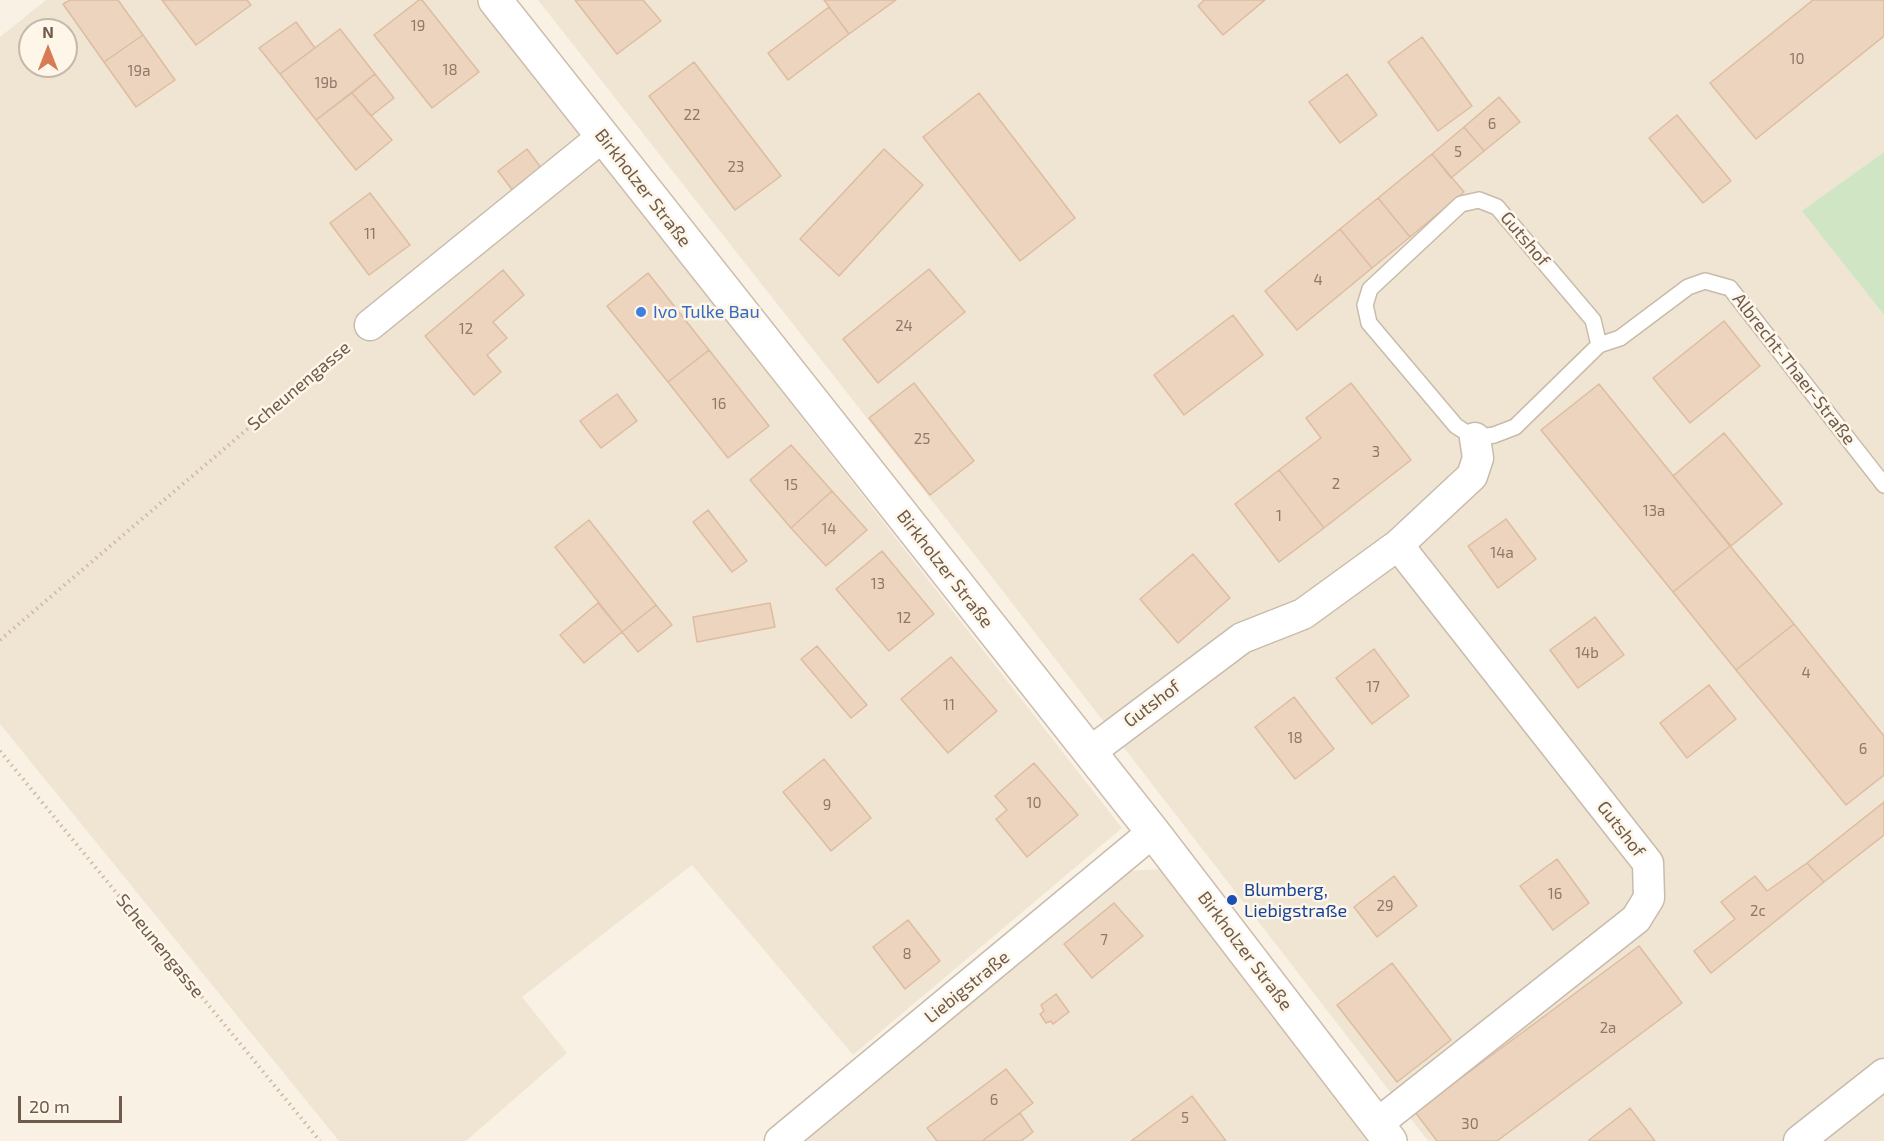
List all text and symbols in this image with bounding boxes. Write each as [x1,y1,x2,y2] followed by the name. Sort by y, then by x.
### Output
[411,17,425,35] house number: 19
[18,18,78,78] north arrow
[42,22,54,41] text: N
[1789,50,1805,68] house number: 10
[442,61,458,79] house number: 18
[128,62,150,80] house number: 19a
[314,74,338,92] house number: 19b
[684,106,700,124] house number: 22
[1488,115,1496,133] house number: 6
[590,125,696,251] street label: Birkholzer Straße
[1454,143,1462,161] house number: 5
[728,158,744,176] house number: 23
[1496,207,1554,271] street label: Gutshof
[364,225,376,243] house number: 11
[1313,271,1323,289] house number: 4
[1728,289,1860,449] street label: Albrecht-Thaer-Straße
[653,301,760,323] place label: Ivo Tulke Bau
[634,305,648,319] marker: Ivo Tulke Bau
[895,317,913,335] house number: 24
[459,320,473,338] house number: 12
[243,337,355,435] street label: Scheunengasse
[712,395,726,413] house number: 16
[914,430,930,448] house number: 25
[1372,443,1380,461] house number: 3
[1332,475,1340,493] house number: 2
[784,476,798,494] house number: 15
[1643,502,1665,520] house number: 13a
[892,506,998,632] street label: Birkholzer Straße
[1276,507,1282,525] house number: 1
[821,520,837,538] house number: 14
[1490,544,1514,562] house number: 14a
[871,575,885,593] house number: 13
[897,609,911,627] house number: 12
[1575,644,1599,662] house number: 14b
[1801,664,1811,682] house number: 4
[1120,676,1184,732] street label: Gutshof
[1366,678,1380,696] house number: 17
[943,696,955,714] house number: 11
[1287,729,1303,747] house number: 18
[1859,740,1867,758] house number: 6
[1026,794,1042,812] house number: 10
[823,796,831,814] house number: 9
[1592,797,1650,861] street label: Gutshof
[1244,879,1347,922] place label: Blumberg, Liebigstraße
[1548,885,1562,903] house number: 16
[1193,887,1297,1015] street label: Birkholzer Straße
[111,890,209,1002] street label: Scheunengasse
[1225,893,1239,907] marker: Blumberg, Liebigstraße
[1376,897,1394,915] house number: 29
[1750,902,1766,920] house number: 2c
[1100,931,1108,949] house number: 7
[902,945,912,963] house number: 8
[920,946,1014,1028] street label: Liebigstraße
[1600,1019,1616,1037] house number: 2a
[21,1084,124,1122] scale bar
[990,1091,998,1109] house number: 6
[29,1095,70,1117] text: 20 m
[1181,1109,1189,1127] house number: 5
[1461,1115,1479,1133] house number: 30

